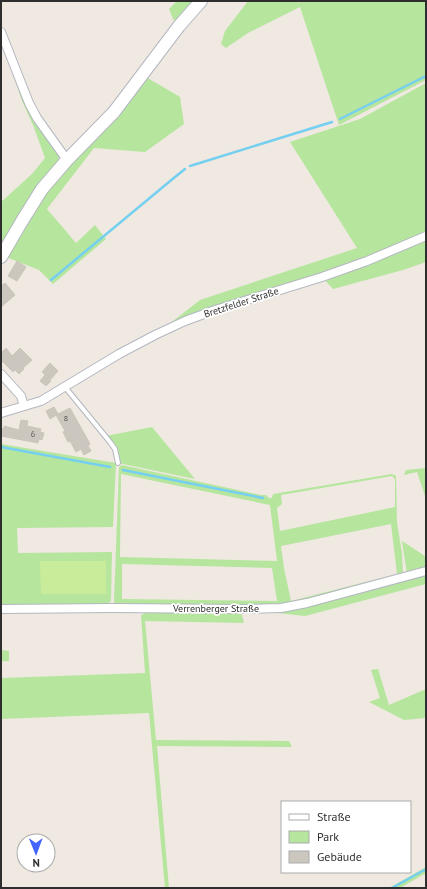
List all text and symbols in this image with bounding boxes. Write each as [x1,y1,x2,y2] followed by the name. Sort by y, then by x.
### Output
[202,284,280,321] street label: Bretzfelder Straße
[64,413,68,423] house number: 8
[31,429,35,439] house number: 6
[172,602,259,615] street label: Verrenberger Straße
[281,801,411,873] legend
[317,809,351,824] text: Straße
[317,829,339,844] text: Park
[16,833,56,873] north arrow
[317,849,362,864] text: Gebäude
[32,856,40,870] text: N

